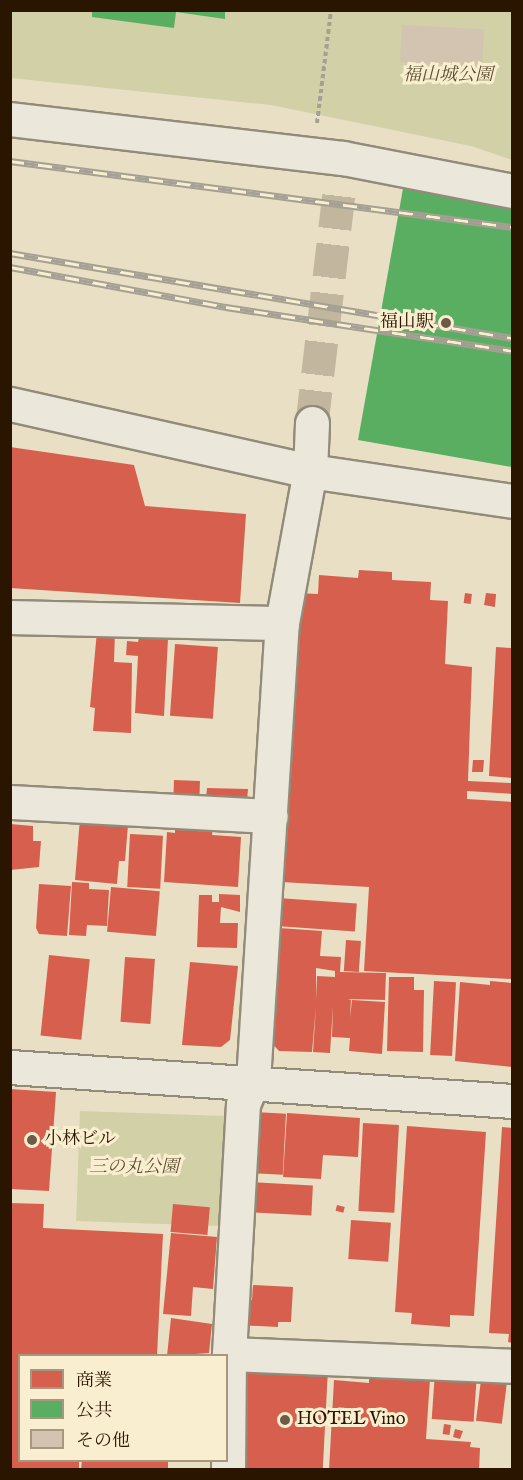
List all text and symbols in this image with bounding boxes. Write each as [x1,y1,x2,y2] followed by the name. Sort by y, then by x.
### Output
[403,65,493,87] park label: 福山城公園
[380,312,434,334] place label: 福山駅
[439,316,453,330] marker: 福山駅
[44,1129,116,1151] place label: 小林ビル
[25,1133,39,1147] marker: 小林ビル
[89,1157,179,1179] park label: 三の丸公園
[18,1354,228,1462] legend
[76,1370,112,1393] text: 商業
[76,1400,112,1423] text: 公共
[297,1409,405,1431] place label: HOTEL Vino
[278,1413,292,1427] marker: HOTEL Vino
[76,1430,130,1453] text: その他

